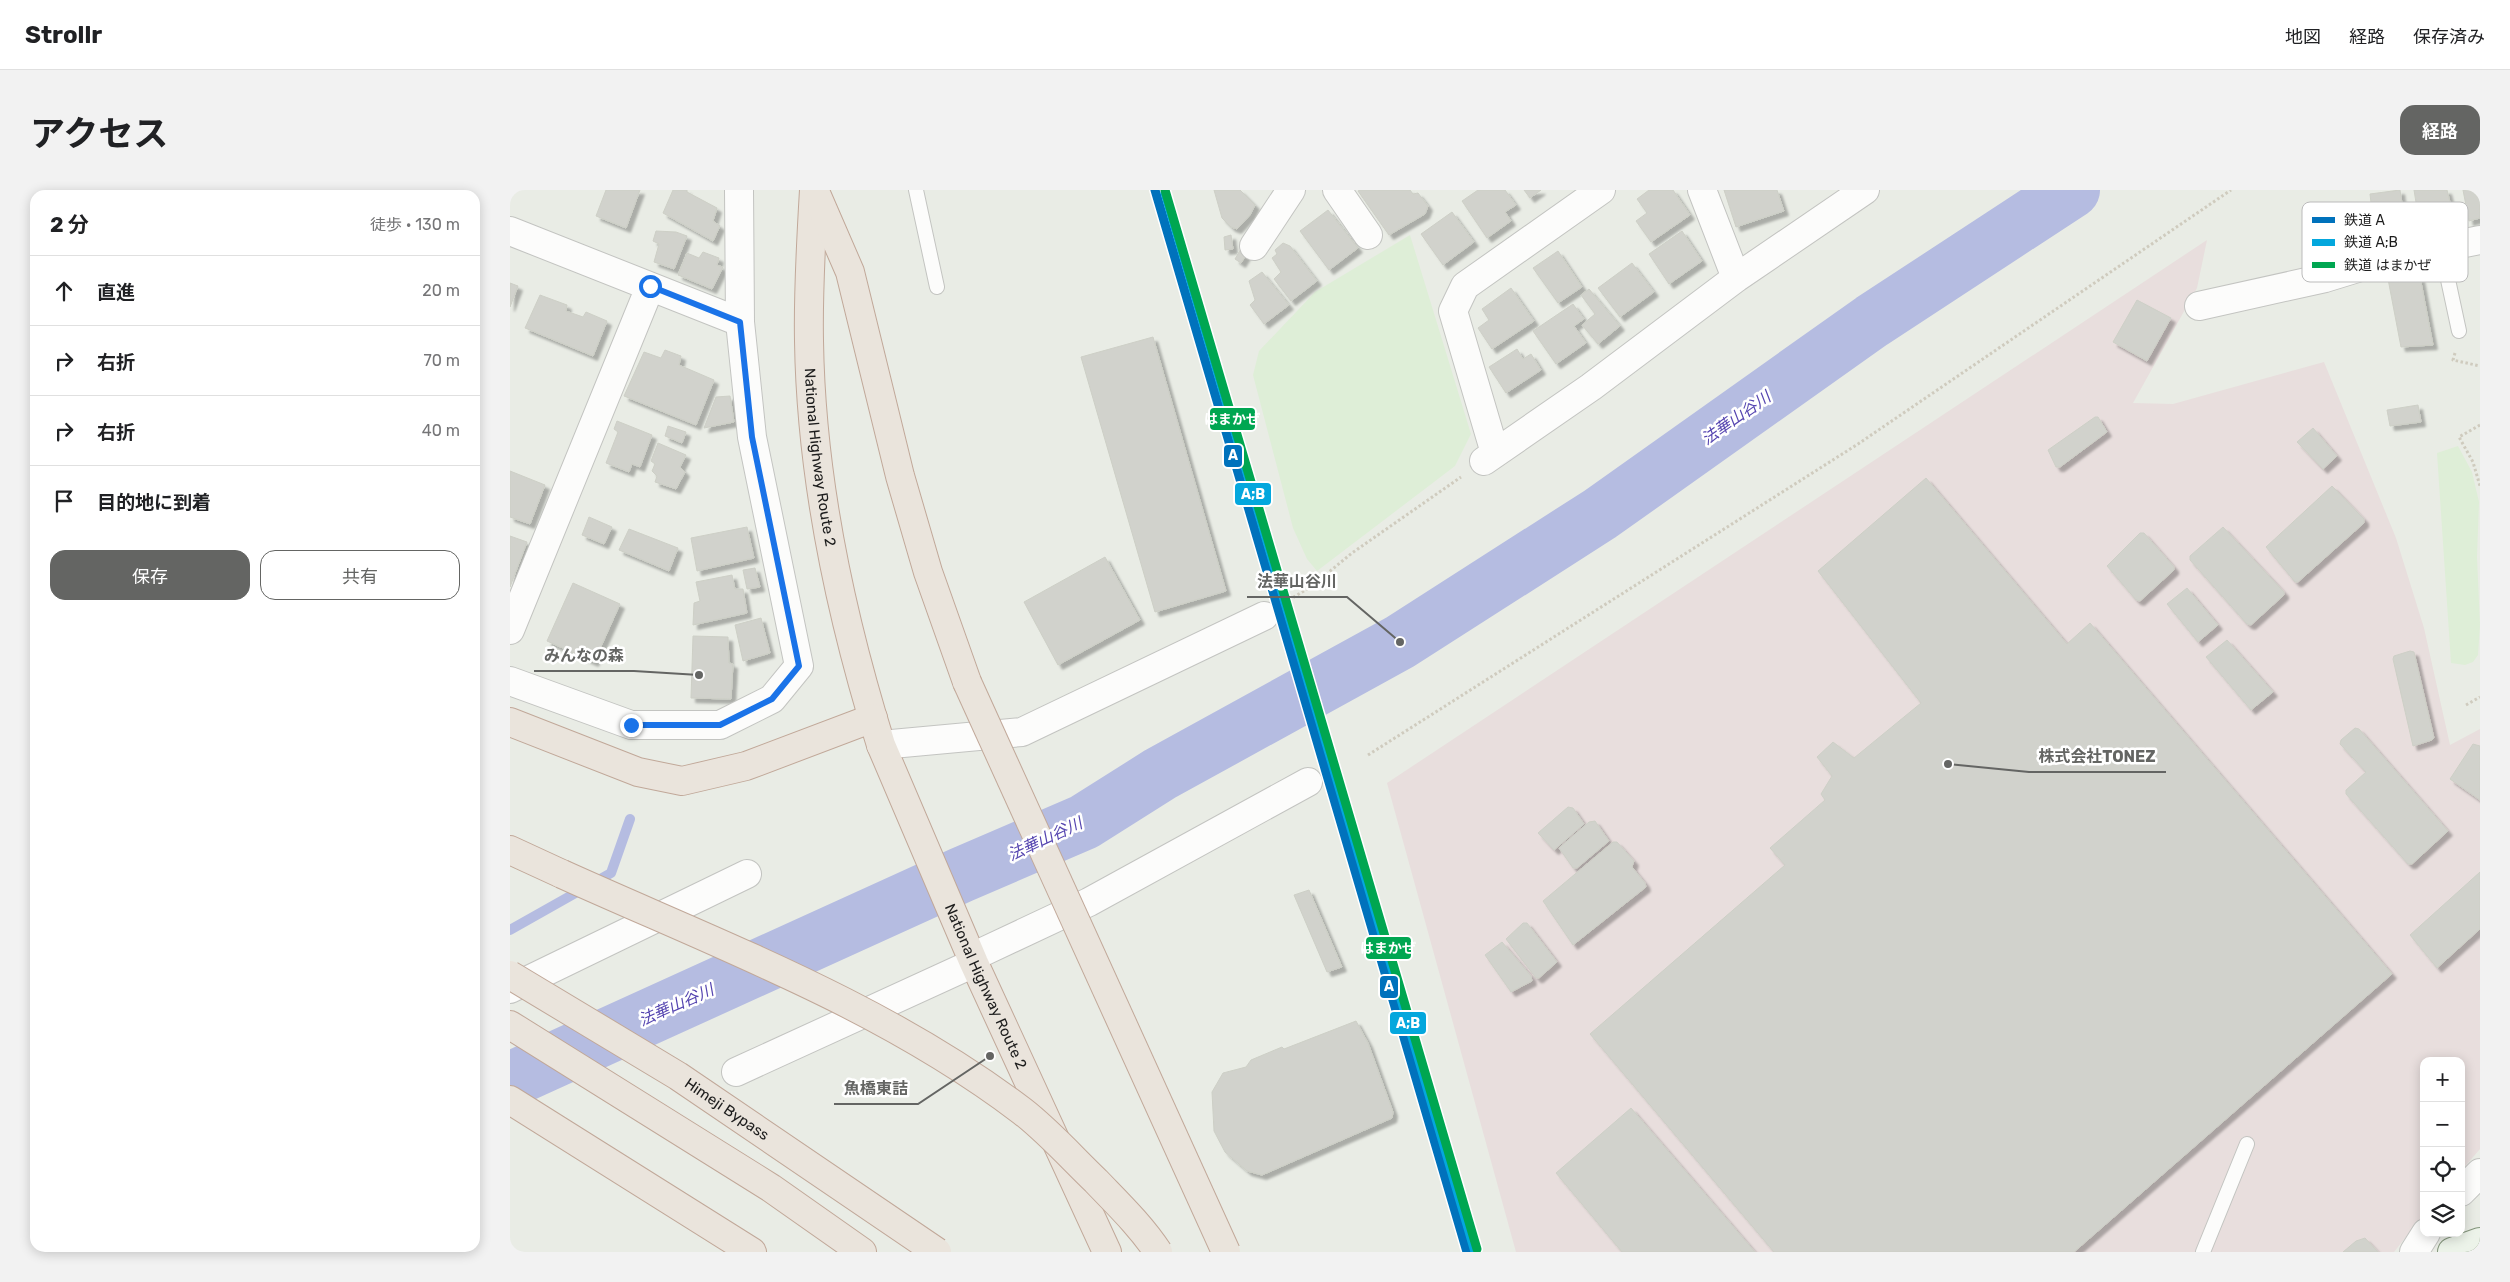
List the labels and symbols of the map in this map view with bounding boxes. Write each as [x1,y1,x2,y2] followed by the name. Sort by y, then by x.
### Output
[2302,202,2468,282] legend
[2344,212,2385,229] text: 鉄道 A
[2344,234,2398,251] text: 鉄道 A;B
[2344,257,2431,274] text: 鉄道 はまかぜ
[639,275,662,298] route start
[801,368,840,548] street label: National Highway Route 2
[1698,386,1776,449] water label: 法華山谷川
[1209,407,1256,431] line badge: はまかぜ
[1204,411,1260,428] text: はまかぜ
[1223,444,1243,468] line badge: A
[1228,447,1238,464] text: A
[1234,482,1272,506] line badge: A;B
[1241,486,1265,503] text: A;B
[1247,566,1347,597] callout: 法華山谷川
[1257,572,1337,591] text: 法華山谷川
[534,640,634,671] callout: みんなの森
[544,646,624,665] text: みんなの森
[620,714,643,737] route end
[2029,741,2166,772] callout: 株式会社TONEZ
[2038,747,2156,766] text: 株式会社TONEZ
[1005,813,1087,865] water label: 法華山谷川
[941,901,1031,1072] street label: National Highway Route 2
[1365,936,1412,960] line badge: はまかぜ
[1360,940,1416,957] text: はまかぜ
[1379,975,1399,999] line badge: A
[1384,978,1394,995] text: A
[636,979,718,1030] water label: 法華山谷川
[1389,1011,1427,1035] line badge: A;B
[1396,1015,1420,1032] text: A;B
[834,1073,918,1104] callout: 魚橋東詰
[681,1074,773,1144] street label: Himeji Bypass
[844,1079,908,1098] text: 魚橋東詰

